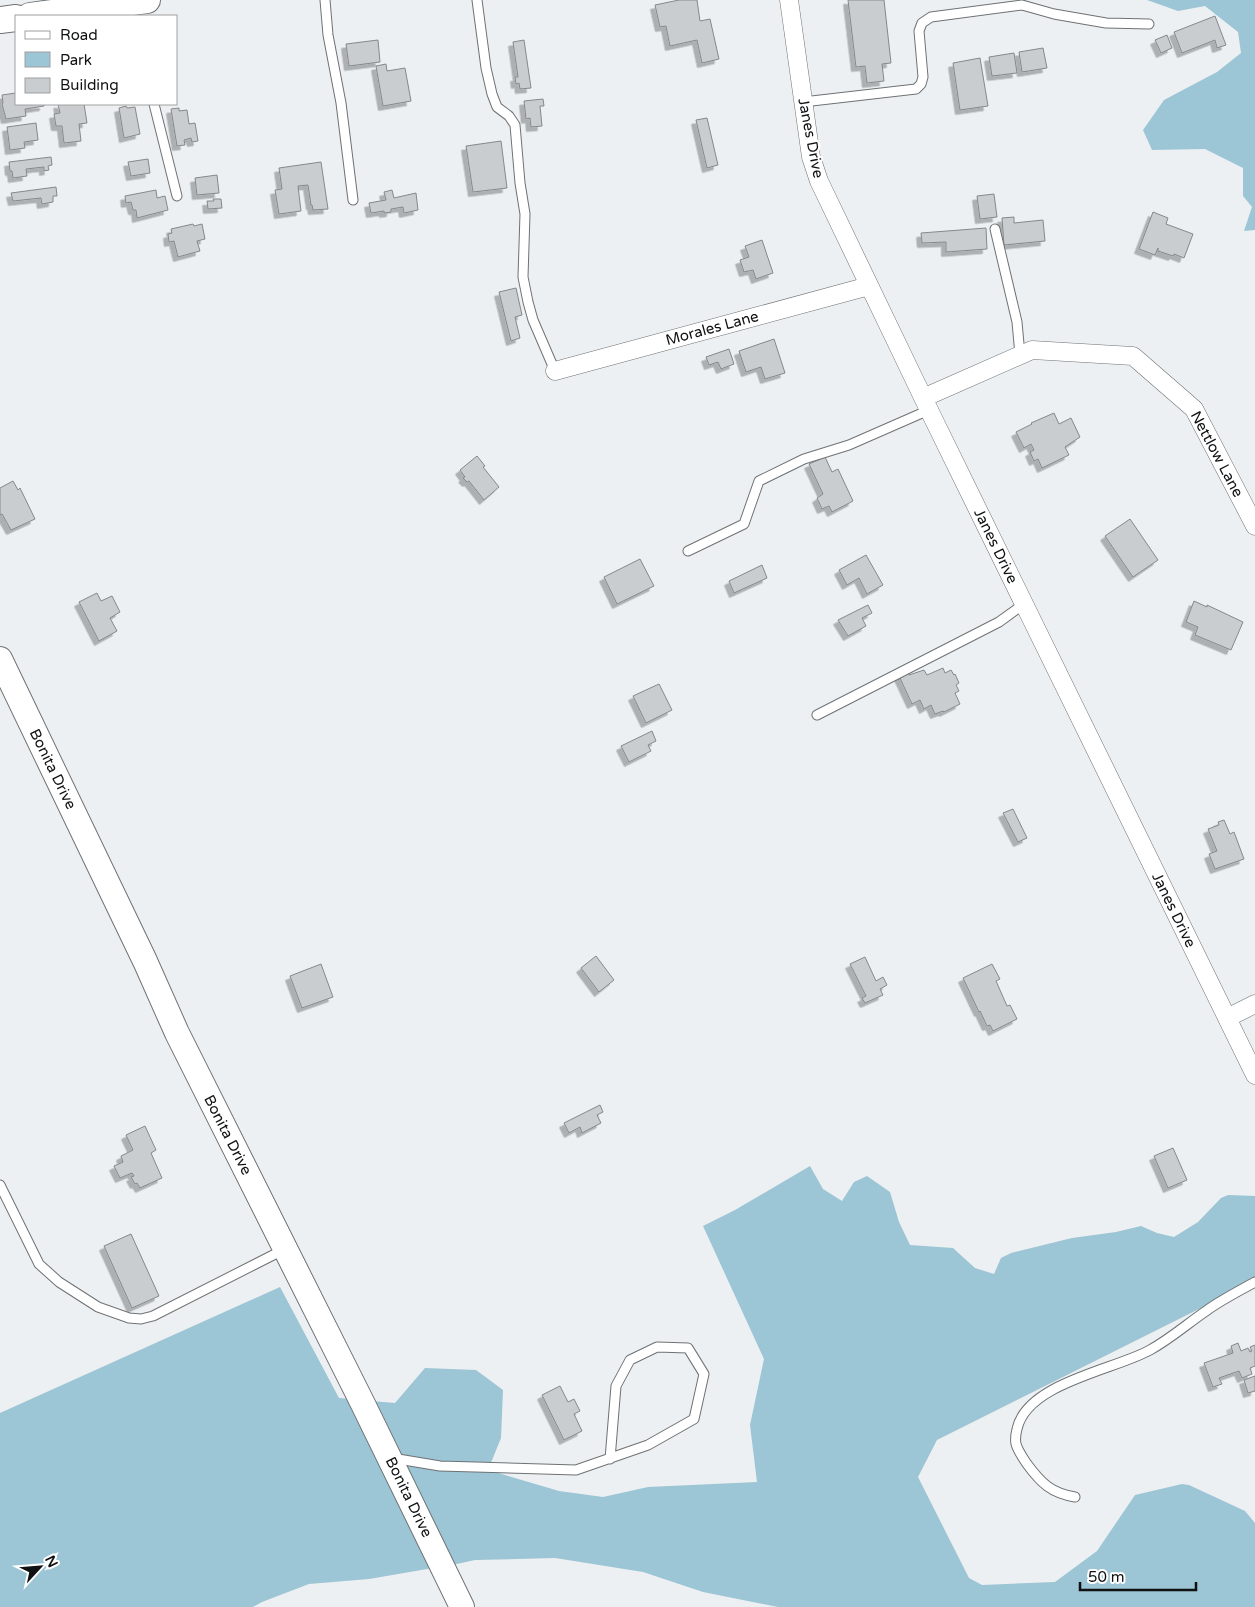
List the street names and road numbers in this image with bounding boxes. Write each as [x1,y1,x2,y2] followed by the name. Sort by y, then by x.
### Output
[794,96,828,180] street label: Janes Drive
[663,307,761,349] street label: Morales Lane
[1187,408,1247,500] street label: Nettlow Lane
[970,506,1022,586] street label: Janes Drive
[26,726,80,812] street label: Bonita Drive
[1148,870,1200,950] street label: Janes Drive
[200,1092,256,1178] street label: Bonita Drive
[382,1454,436,1540] street label: Bonita Drive

